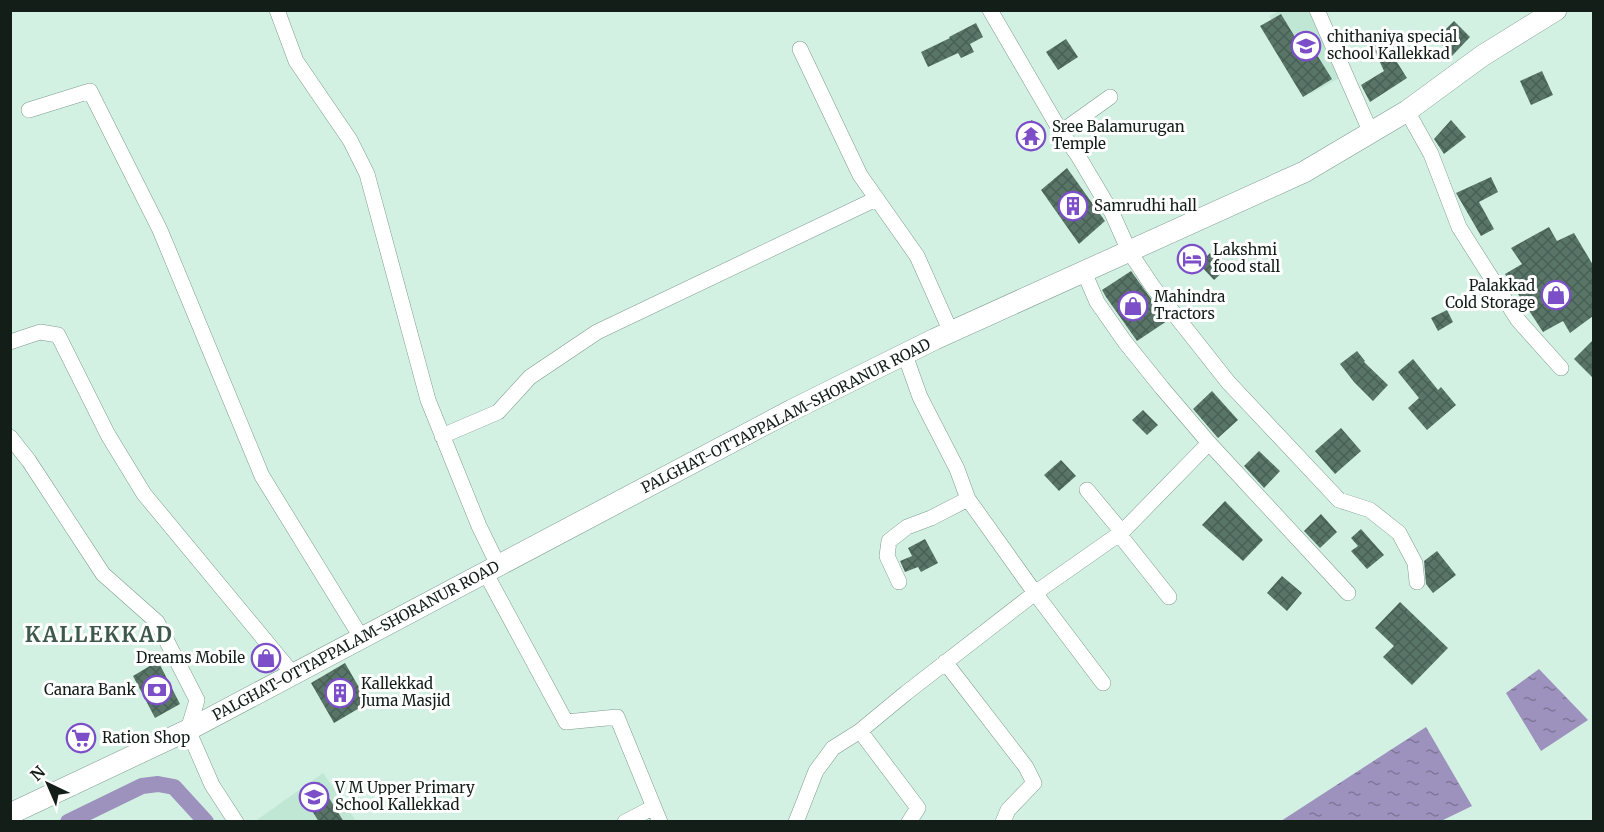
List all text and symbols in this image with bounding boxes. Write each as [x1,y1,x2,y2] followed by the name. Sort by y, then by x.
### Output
[1327,27,1458,63] place label: chithaniya special school Kallekkad
[1290,30,1322,62] school or university icon: chithaniya special school Kallekkad
[1052,117,1185,153] place label: Sree Balamurugan Temple
[1015,120,1047,152] temple icon: Sree Balamurugan Temple
[1057,190,1089,222] building icon: Samrudhi hall
[1094,196,1197,215] place label: Samrudhi hall
[1213,240,1280,276] place label: Lakshmi food stall
[1176,243,1208,275] hotel icon: Lakshmi food stall
[1445,276,1535,312] place label: Palakkad Cold Storage
[1540,279,1572,311] shop icon: Palakkad Cold Storage
[1154,287,1225,323] place label: Mahindra Tractors
[1117,290,1149,322] shop icon: Mahindra Tractors
[638,334,934,497] street label: PALGHAT-OTTAPPALAM-SHORANUR ROAD
[209,557,503,725] street label: PALGHAT-OTTAPPALAM-SHORANUR ROAD
[25,621,173,648] district label: KALLEKKAD
[250,642,282,674] shop icon: Dreams Mobile
[136,648,245,667] place label: Dreams Mobile
[141,674,173,706] bank icon: Canara Bank
[360,674,450,710] place label: Kallekkad Juma Masjid
[324,677,356,709] building icon: Kallekkad Juma Masjid
[44,680,136,699] place label: Canara Bank
[65,722,97,754] supermarket icon: Ration Shop
[102,728,190,747] place label: Ration Shop
[18,754,78,814] north arrow
[26,761,49,785] text: N
[334,778,475,814] place label: V M Upper Primary School Kallekkad
[298,781,330,813] school or university icon: V M Upper Primary School Kallekkad

